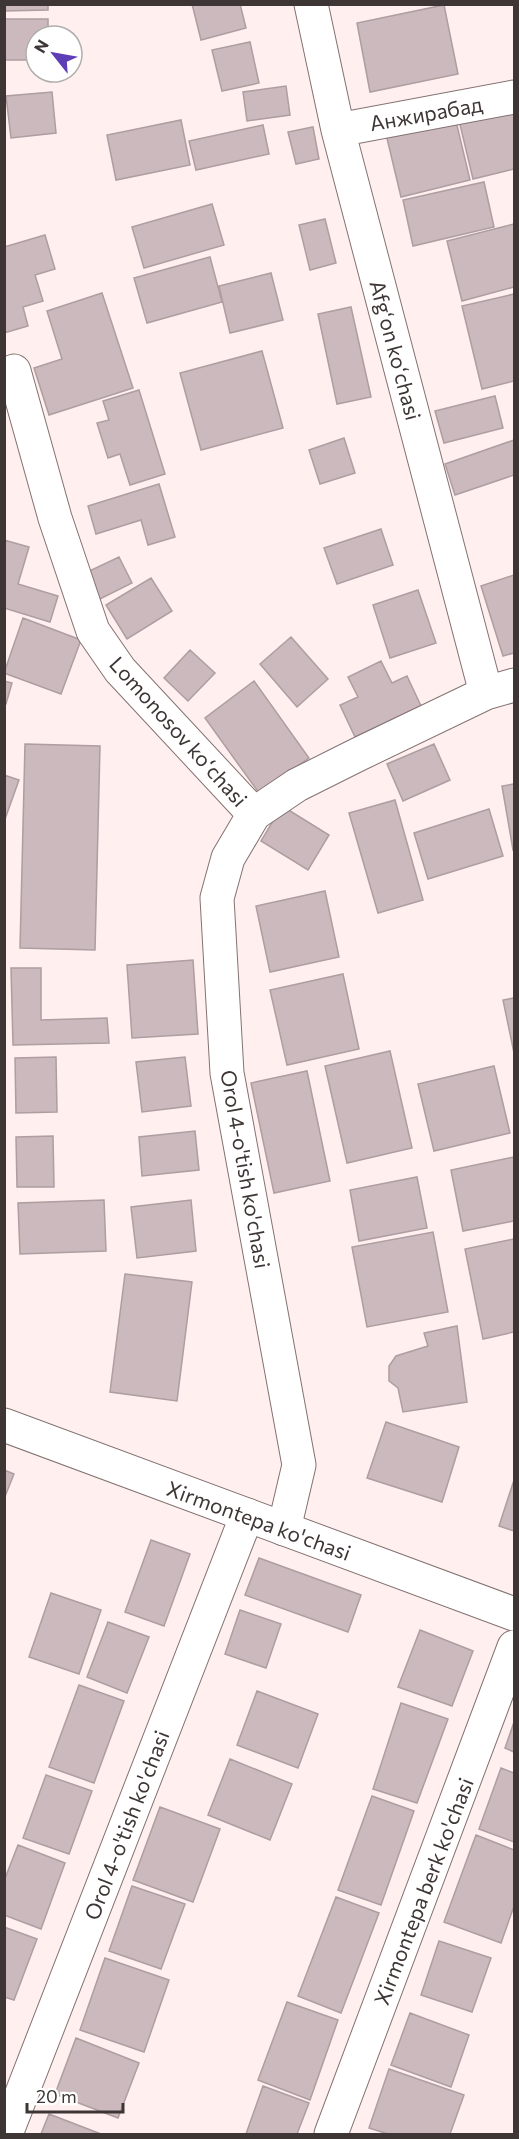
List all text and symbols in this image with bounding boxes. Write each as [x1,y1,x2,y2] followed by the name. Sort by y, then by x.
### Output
[24,24,84,84] north arrow
[29,36,52,56] text: N
[368,91,484,135] street label: Анжирабад
[365,277,427,423] street label: Afgʻon koʻchasi
[105,651,253,811] street label: Lomonosov koʻchasi
[216,1068,276,1270] street label: Orol 4-o'tish ko'chasi
[164,1475,354,1565] street label: Xirmontepa ko'chasi
[78,1727,174,1923] street label: Orol 4-o'tish ko'chasi
[368,1774,478,2008] street label: Xirmontepa berk ko'chasi
[27,2076,123,2114] scale bar
[36,2085,77,2107] text: 20 m

